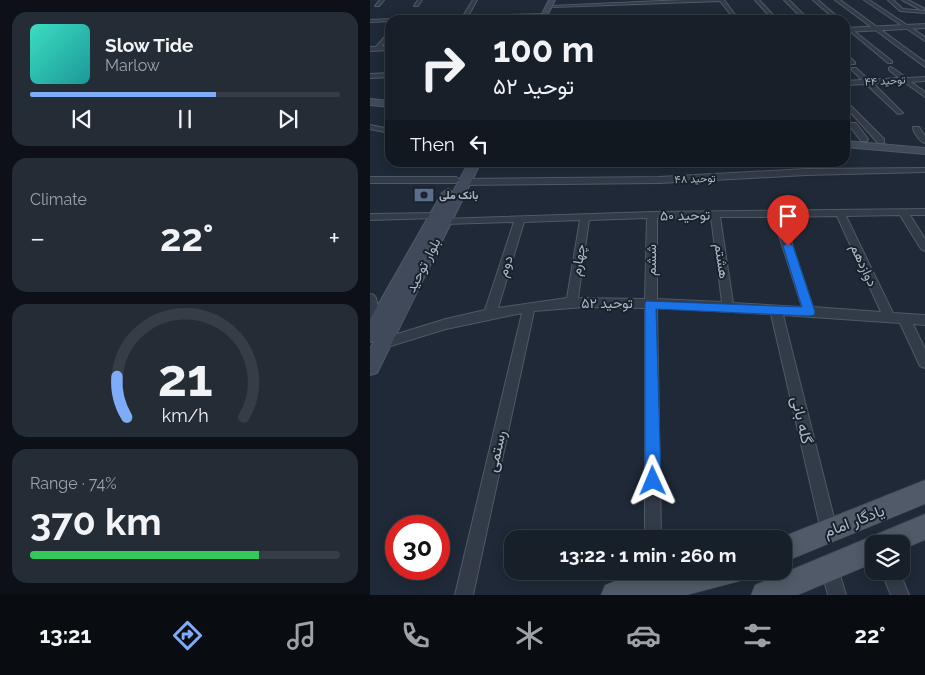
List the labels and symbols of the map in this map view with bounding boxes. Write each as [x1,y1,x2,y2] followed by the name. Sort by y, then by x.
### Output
[864,73,906,89] street label: توحید ۴۴
[674,172,716,186] street label: توحید ۴۸
[413,184,435,206] bank icon: بانک ملی
[439,189,478,202] place label: بانک ملی
[767,195,809,246] pin
[660,207,710,224] street label: توحید ۵۰
[403,235,444,295] street label: بلوار توحید
[846,241,881,290] street label: دوازدهم
[711,242,732,280] street label: هشتم
[568,243,590,277] street label: چهارم
[643,244,660,276] street label: ششم
[494,253,517,279] street label: دوم
[581,295,633,312] street label: توحید ۵۲
[786,394,817,446] street label: گله بانی
[482,428,511,474] street label: رستمی
[626,454,678,506] position arrow
[821,501,887,542] street label: یادگار امام
[385,515,450,580] speed limit sign: 30

